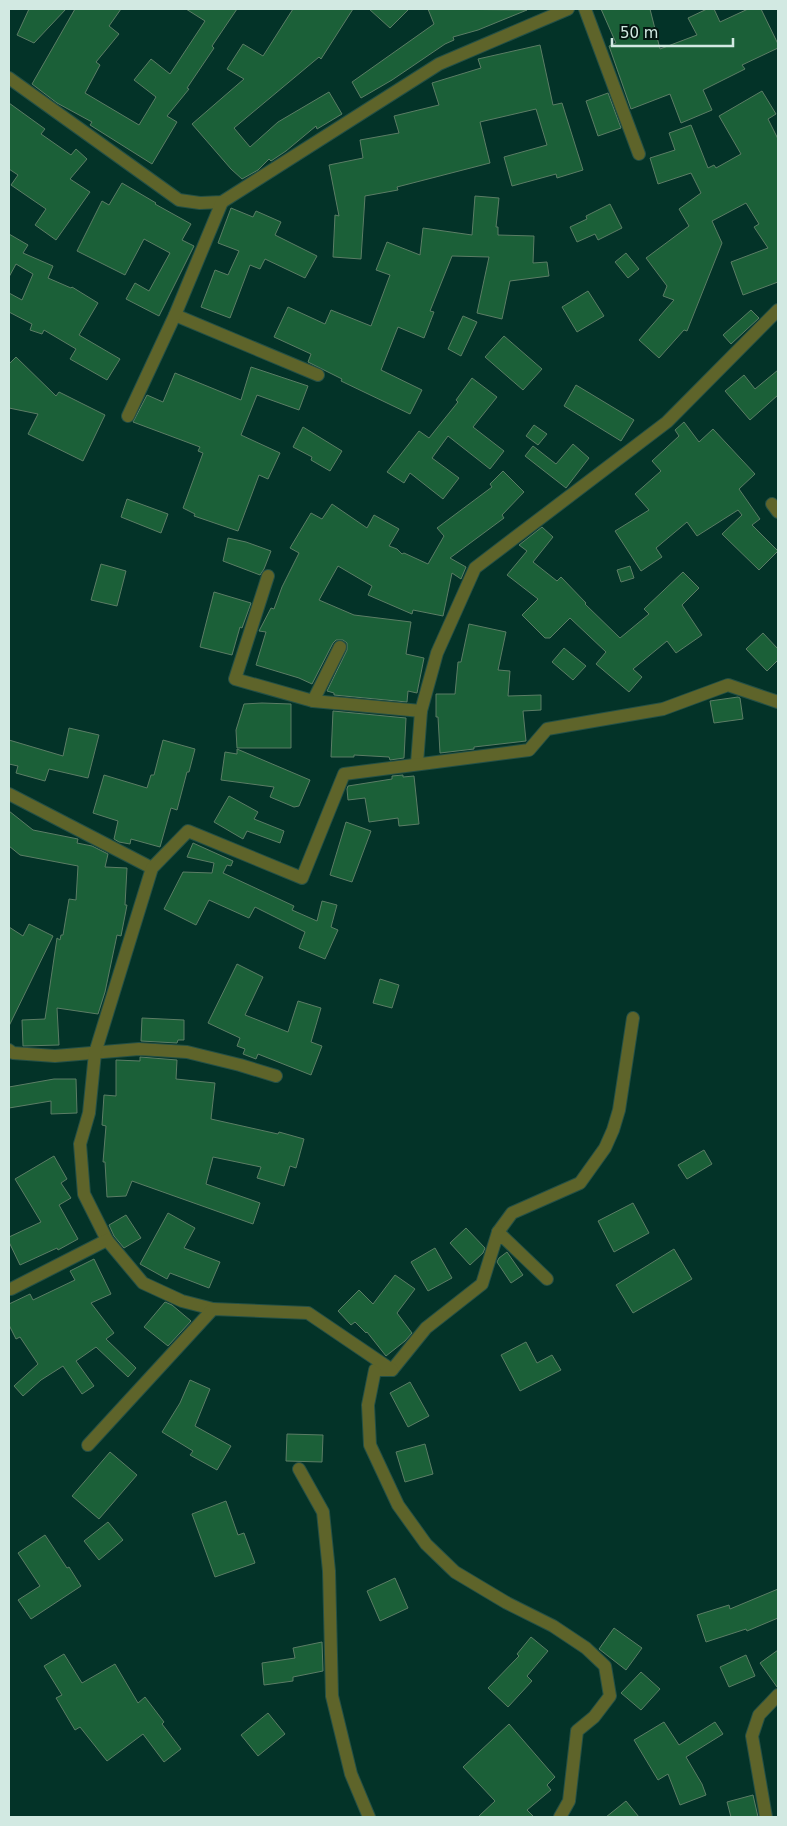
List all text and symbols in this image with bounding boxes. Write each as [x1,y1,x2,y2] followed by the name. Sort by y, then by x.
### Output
[612,15,733,47] scale bar
[620,24,658,42] text: 50 m

